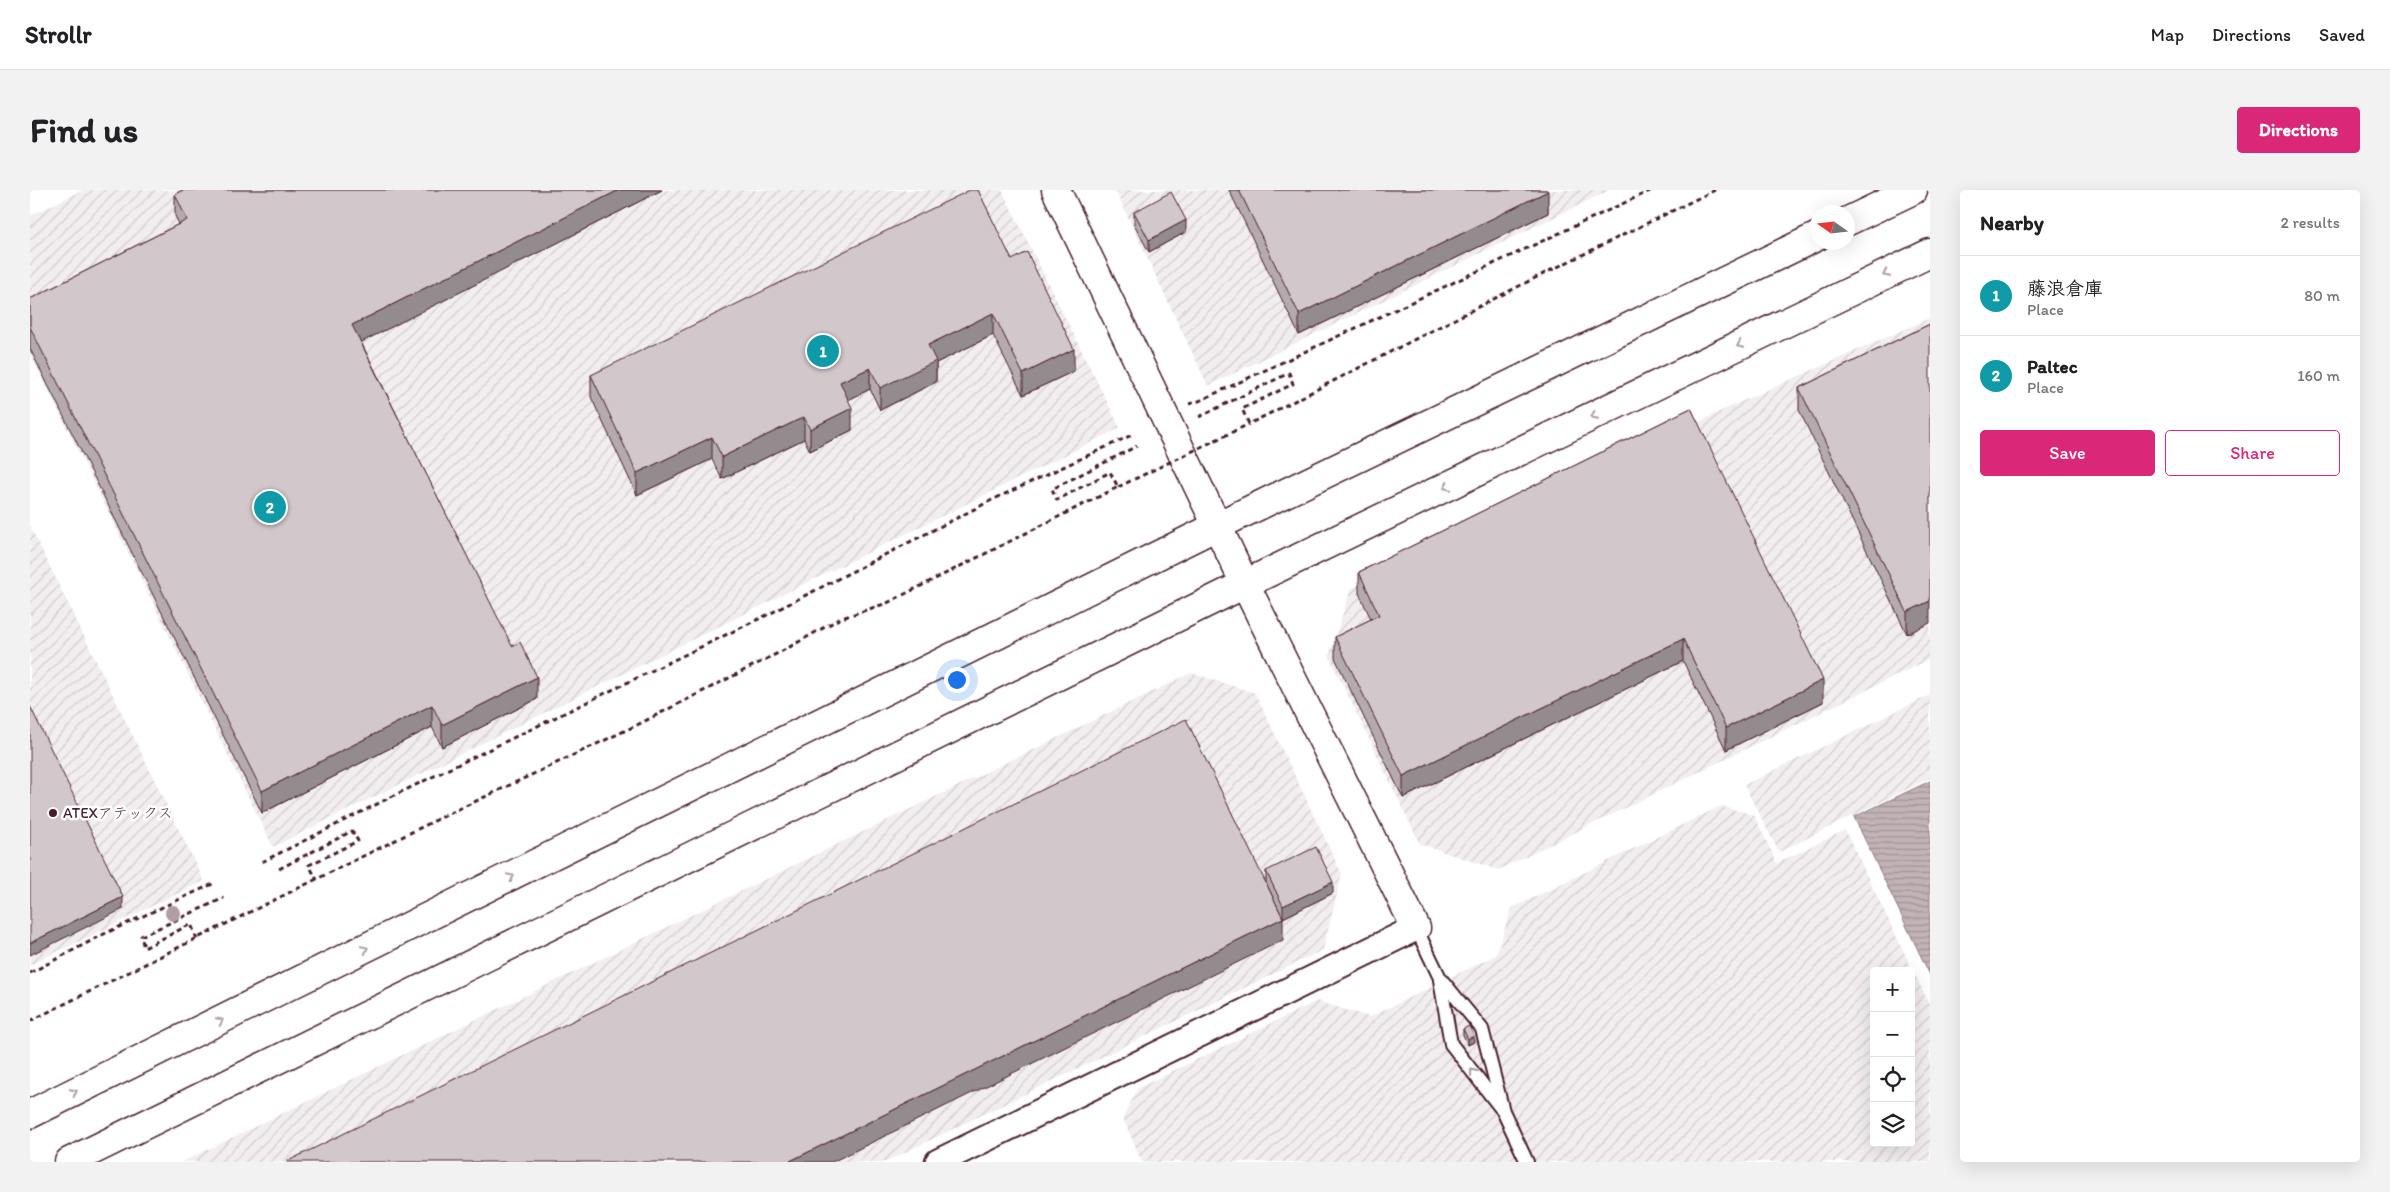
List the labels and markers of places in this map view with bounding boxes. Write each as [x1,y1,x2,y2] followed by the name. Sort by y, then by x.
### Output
[807,332,839,370] pin: 1
[254,488,286,526] pin: 2
[63,804,172,822] place label: ATEXアテックス
[47,807,59,819] marker: ATEXアテックス

